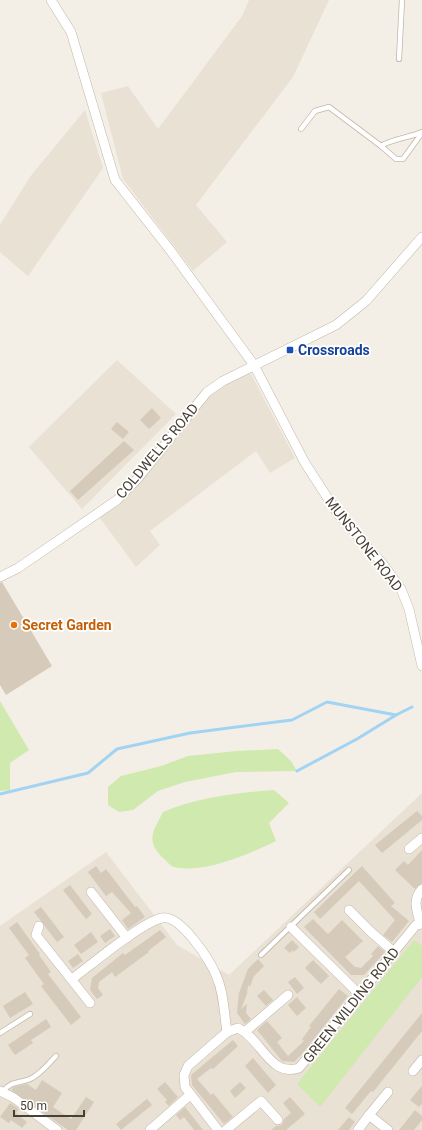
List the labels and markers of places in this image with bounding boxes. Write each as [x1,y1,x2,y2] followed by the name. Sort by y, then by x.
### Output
[298,342,370,358] place label: Crossroads
[285,345,295,355] marker: Crossroads
[22,617,112,633] place label: Secret Garden
[9,620,19,630] marker: Secret Garden

